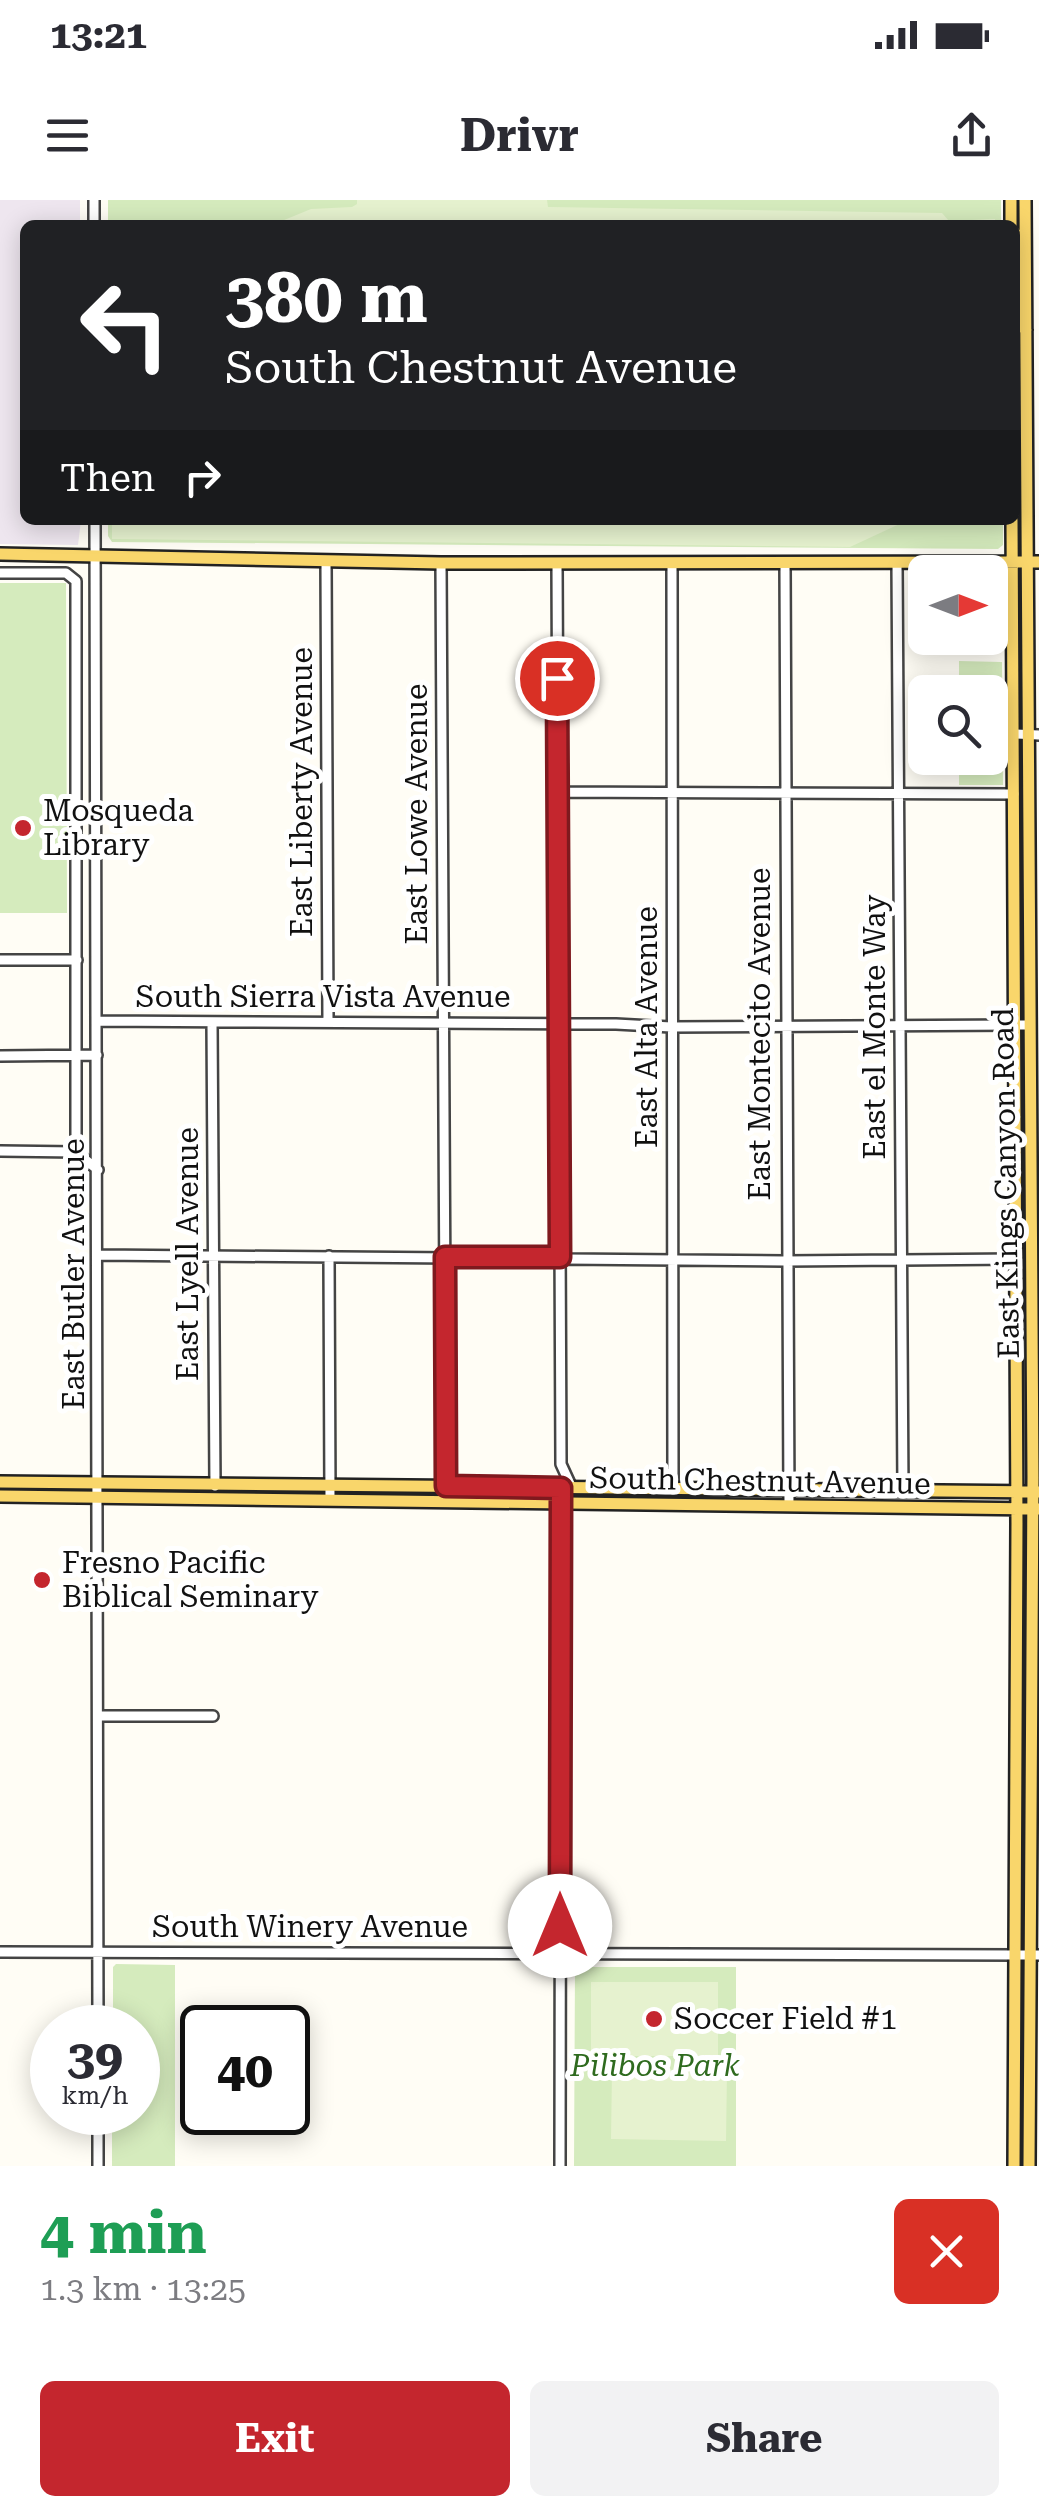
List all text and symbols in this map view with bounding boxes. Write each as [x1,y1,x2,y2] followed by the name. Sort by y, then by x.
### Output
[50,13,147,57] text: 13:21
[40,108,95,163] icon: menu
[944,108,999,163] icon: share
[460,109,579,162] text: Drivr
[225,257,428,339] text: 380 m
[60,260,190,390] icon: left
[225,341,737,394] text: South Chestnut Avenue
[175,450,230,505] icon: right
[60,456,155,500] text: Then
[908,555,1008,655] north arrow
[908,555,1008,775] map controls
[515,636,600,721] pin
[284,647,319,937] street label: East Liberty Avenue
[530,651,585,706] icon: arrive
[908,675,1008,775] button: search
[399,683,434,945] street label: East Lowe Avenue
[43,793,194,862] place label: Mosqueda Library
[12,817,34,839] marker: Mosqueda Library
[742,867,777,1201] street label: East Montecito Avenue
[857,894,892,1160] street label: East el Monte Way
[629,906,664,1148] street label: East Alta Avenue
[136,979,510,1014] street label: South Sierra Vista Avenue
[985,1007,1026,1359] street label: East Kings Canyon Road
[170,1127,205,1381] street label: East Lyell Avenue
[56,1138,91,1410] street label: East Butler Avenue
[589,1460,931,1501] street label: South Chestnut Avenue
[62,1545,319,1614] place label: Fresno Pacific Biblical Seminary
[31,1569,53,1591] marker: Fresno Pacific Biblical Seminary
[508,1874,612,1978] position arrow
[152,1909,468,1944] street label: South Winery Avenue
[674,2001,897,2036] place label: Soccer Field #1
[180,2005,310,2135] speed limit sign: 40
[643,2008,665,2030] marker: Soccer Field #1
[67,2029,123,2087] text: 39
[569,2048,740,2083] park label: Pilibos Park
[62,2081,128,2110] text: km/h
[40,2197,207,2268] text: 4 min
[894,2199,999,2304] button: close
[40,2270,246,2308] text: 1.3 km · 13:25
[40,2381,510,2496] button: Exit
[530,2381,999,2496] button: Share

